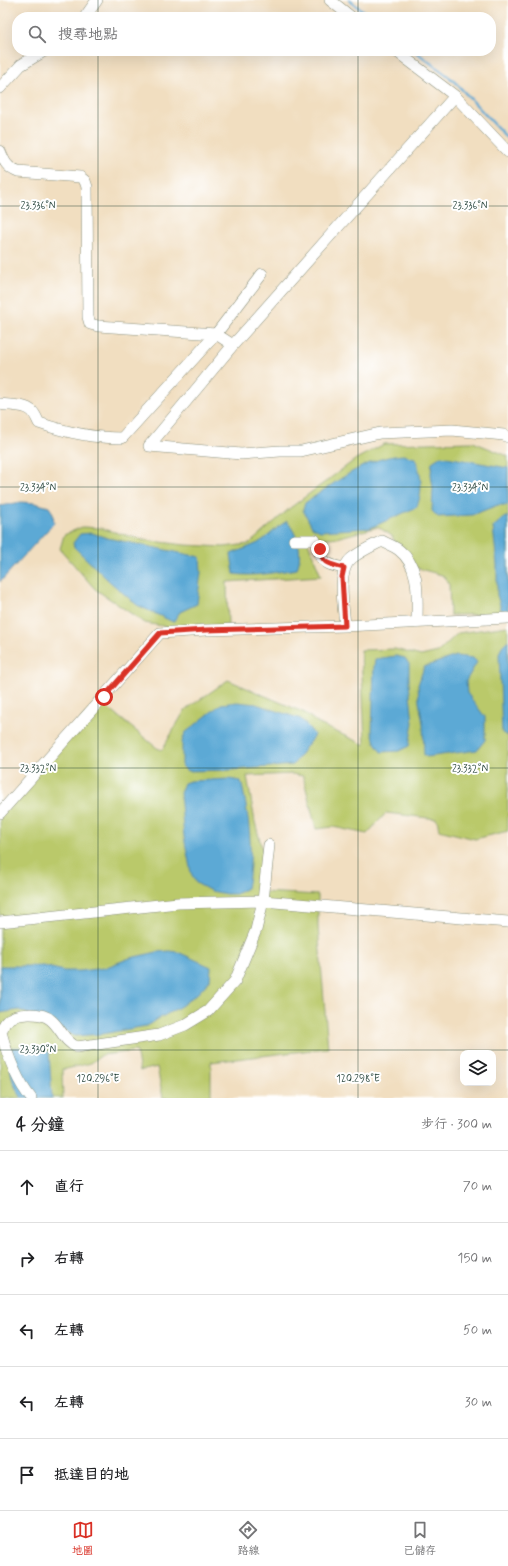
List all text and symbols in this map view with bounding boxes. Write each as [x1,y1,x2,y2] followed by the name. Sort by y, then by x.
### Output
[12,12,496,56] search box
[26,23,48,45] icon: search
[58,25,118,45] text: 搜尋地點
[21,199,56,213] text: 23.336°N
[453,199,488,213] text: 23.336°N
[20,481,56,495] text: 23.334°N
[452,481,488,495] text: 23.334°N
[311,540,329,558] route end
[95,688,113,706] route start
[20,762,56,776] text: 23.332°N
[452,762,488,776] text: 23.332°N
[20,1043,56,1057] text: 23.330°N
[460,1050,496,1086] map controls
[460,1050,496,1086] button: layers
[77,1072,120,1086] text: 120.296°E
[336,1072,380,1086] text: 120.298°E
[16,1114,64,1136] text: 4 分鐘
[421,1116,492,1133] text: 步行 · 300 m
[16,1176,38,1198] icon: ahead
[54,1177,84,1197] text: 直行
[463,1178,492,1195] text: 70 m
[16,1248,38,1270] icon: right
[54,1249,84,1269] text: 右轉
[458,1250,492,1267] text: 150 m
[16,1320,38,1342] icon: left
[54,1321,84,1341] text: 左轉
[463,1322,492,1339] text: 50 m
[16,1392,38,1414] icon: left
[54,1393,84,1413] text: 左轉
[465,1394,492,1411] text: 30 m
[16,1464,38,1486] icon: arrive
[54,1465,129,1485] text: 抵達目的地
[72,1519,94,1558] tab: 地圖
[237,1519,259,1558] tab: 路線
[403,1519,436,1558] tab: 已儲存

